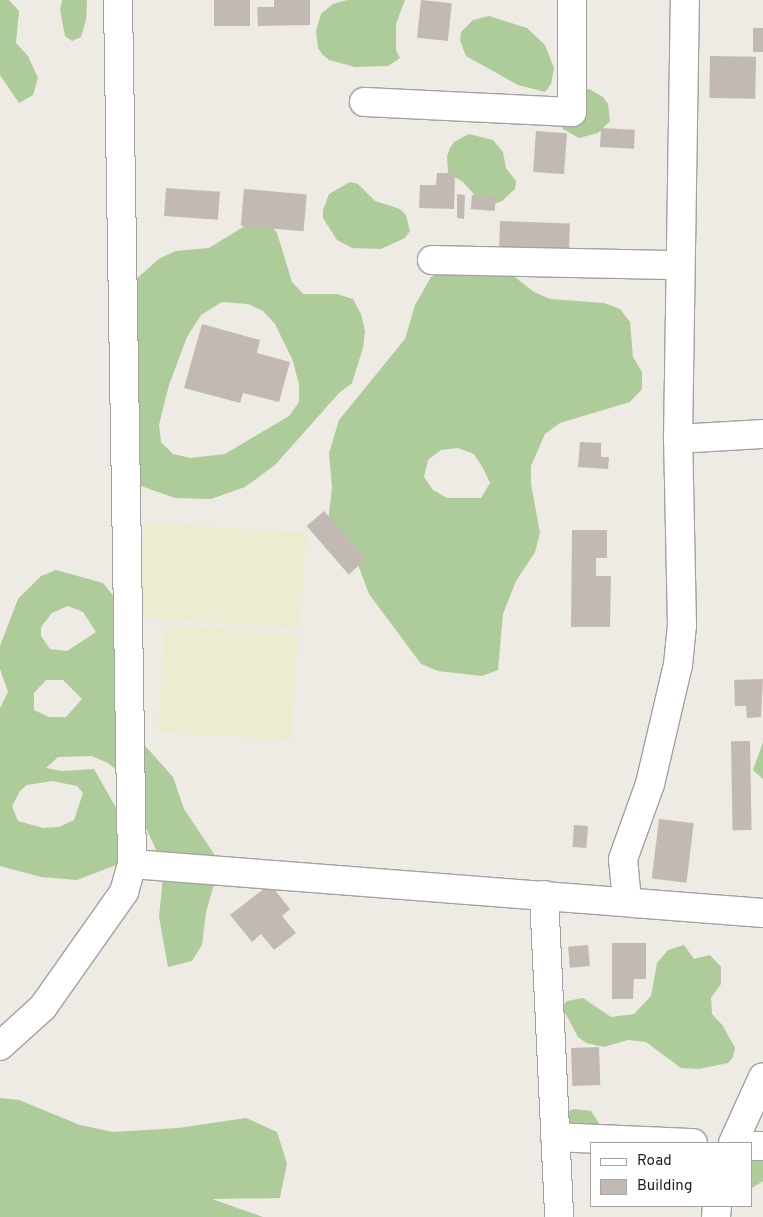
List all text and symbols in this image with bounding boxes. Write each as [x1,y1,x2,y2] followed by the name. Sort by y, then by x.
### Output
[590,1142,753,1207] legend
[637,1152,672,1171] text: Road
[637,1177,692,1196] text: Building

